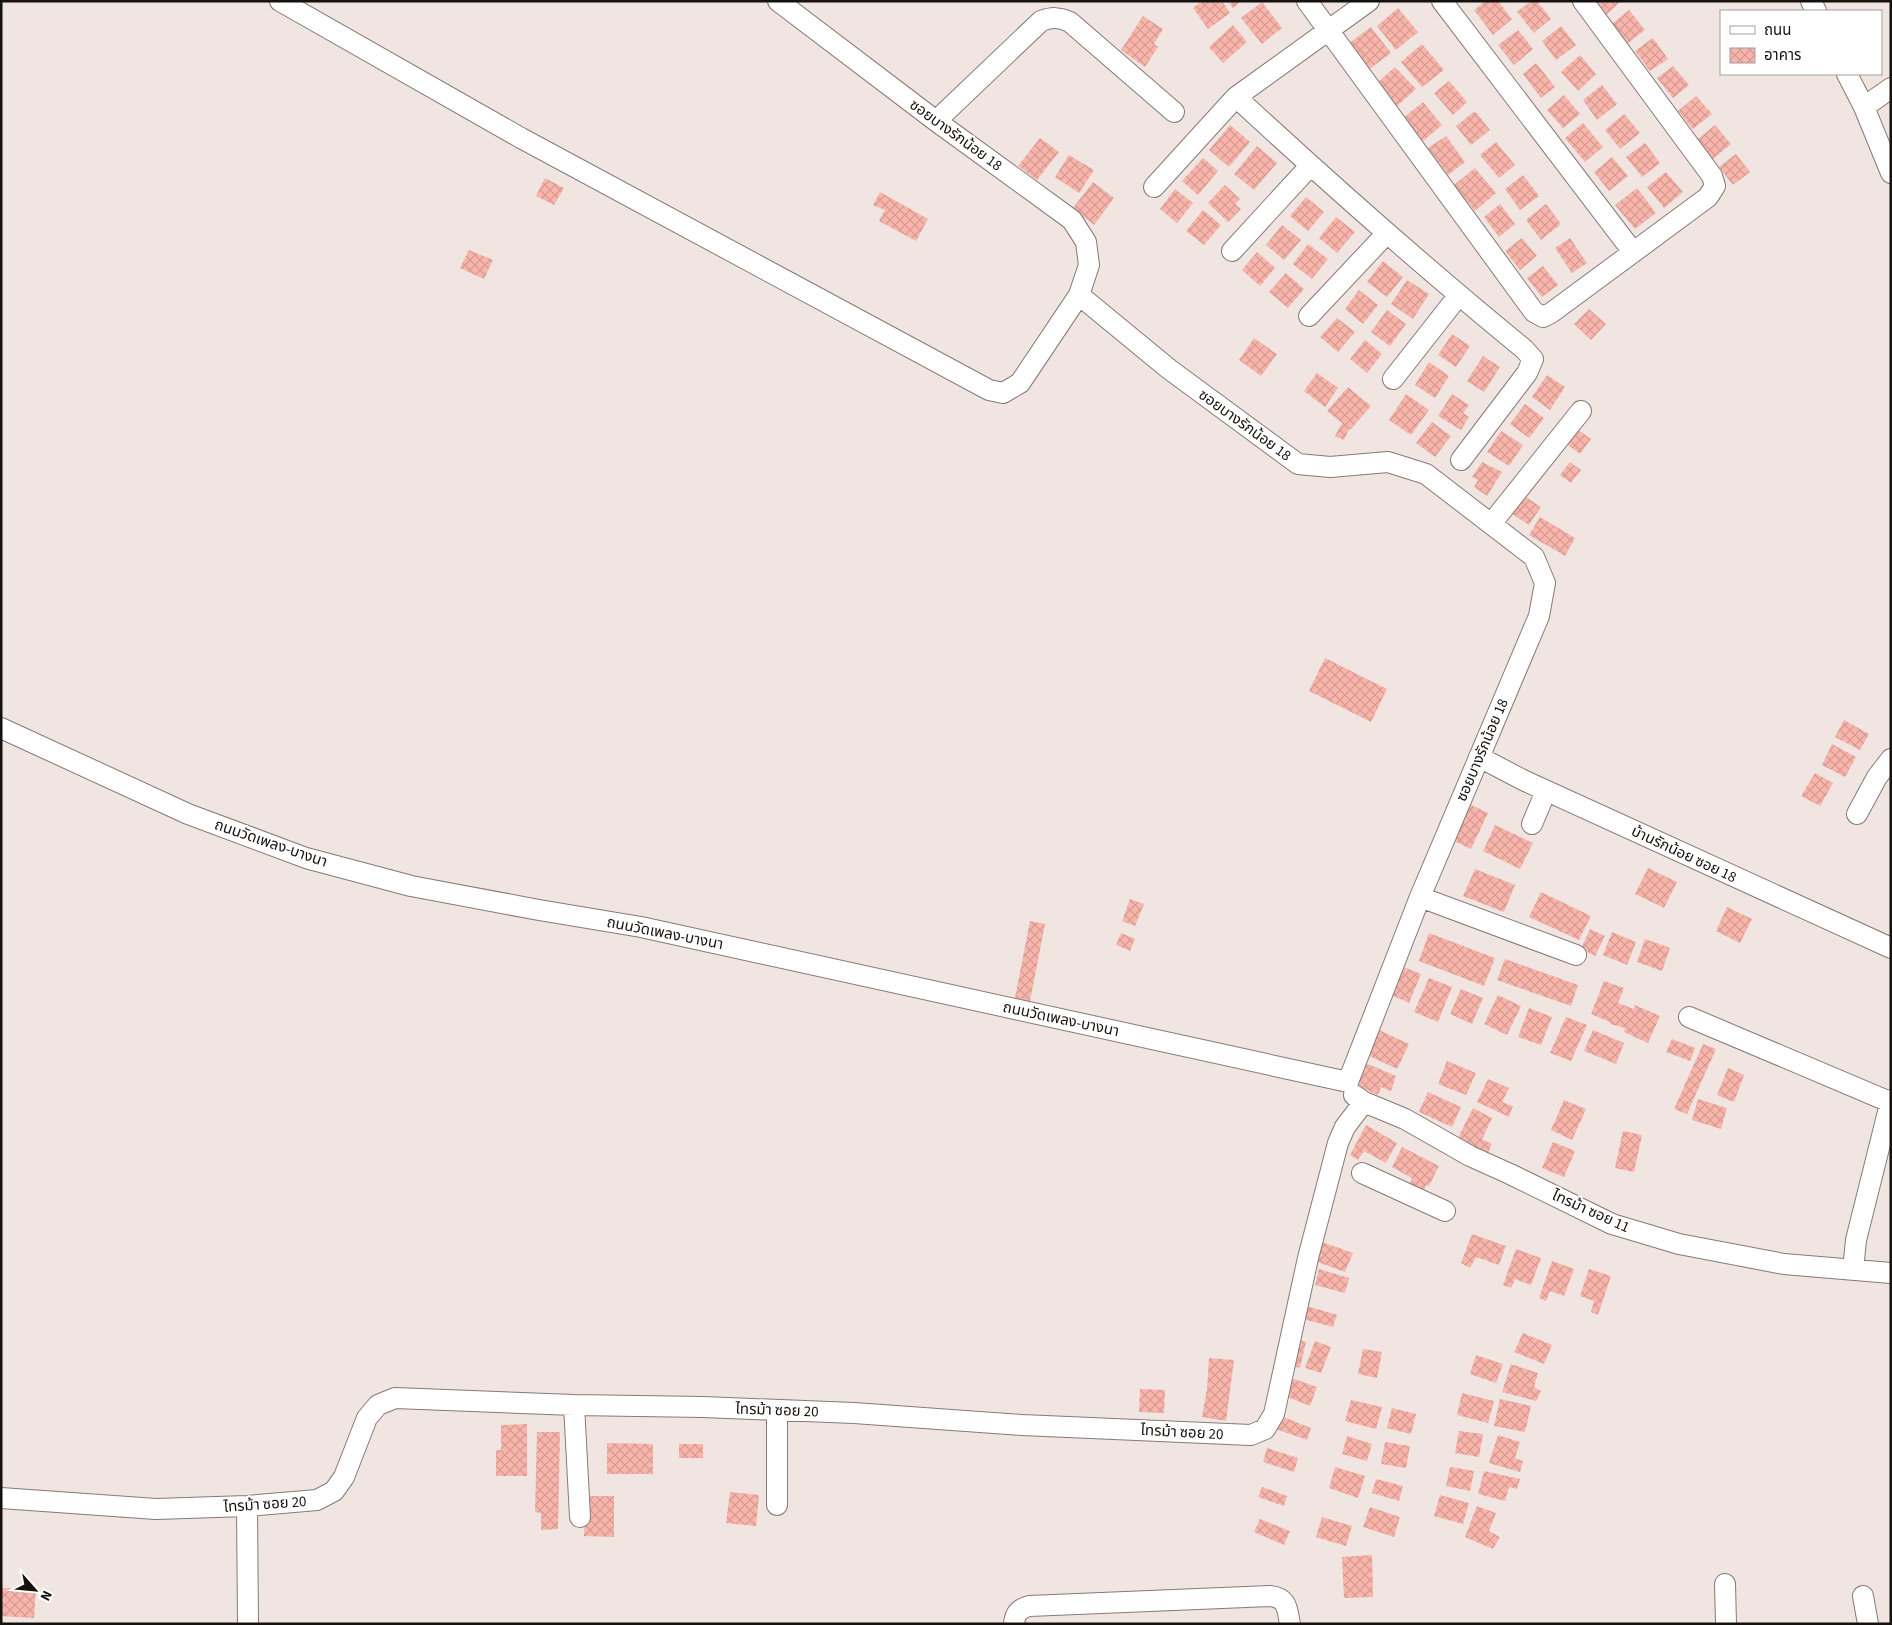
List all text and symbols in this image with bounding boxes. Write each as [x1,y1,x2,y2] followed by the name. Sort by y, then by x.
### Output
[1720,10,1882,75] legend
[1764,20,1791,41] text: ถนน
[1764,45,1801,66] text: อาคาร
[905,95,1006,176] street label: ซอยบางรักน้อย 18
[1194,385,1295,466] street label: ซอยบางรักน้อย 18
[1451,695,1514,805] street label: ซอยบางรักน้อย 18
[211,814,330,873] street label: ถนนวัดเพลง-บางนา
[1628,821,1740,888] street label: บ้านรักน้อย ซอย 18
[605,912,725,955] street label: ถนนวัดเพลง-บางนา
[1001,997,1121,1042] street label: ถนนวัดเพลง-บางนา
[1548,1185,1633,1238] street label: ไทรม้า ซอย 11
[734,1399,819,1422] street label: ไทรม้า ซอย 20
[1139,1420,1224,1445] street label: ไทรม้า ซอย 20
[222,1491,307,1518] street label: ไทรม้า ซอย 20
[10,1565,60,1615] north arrow
[35,1587,57,1604] text: N

